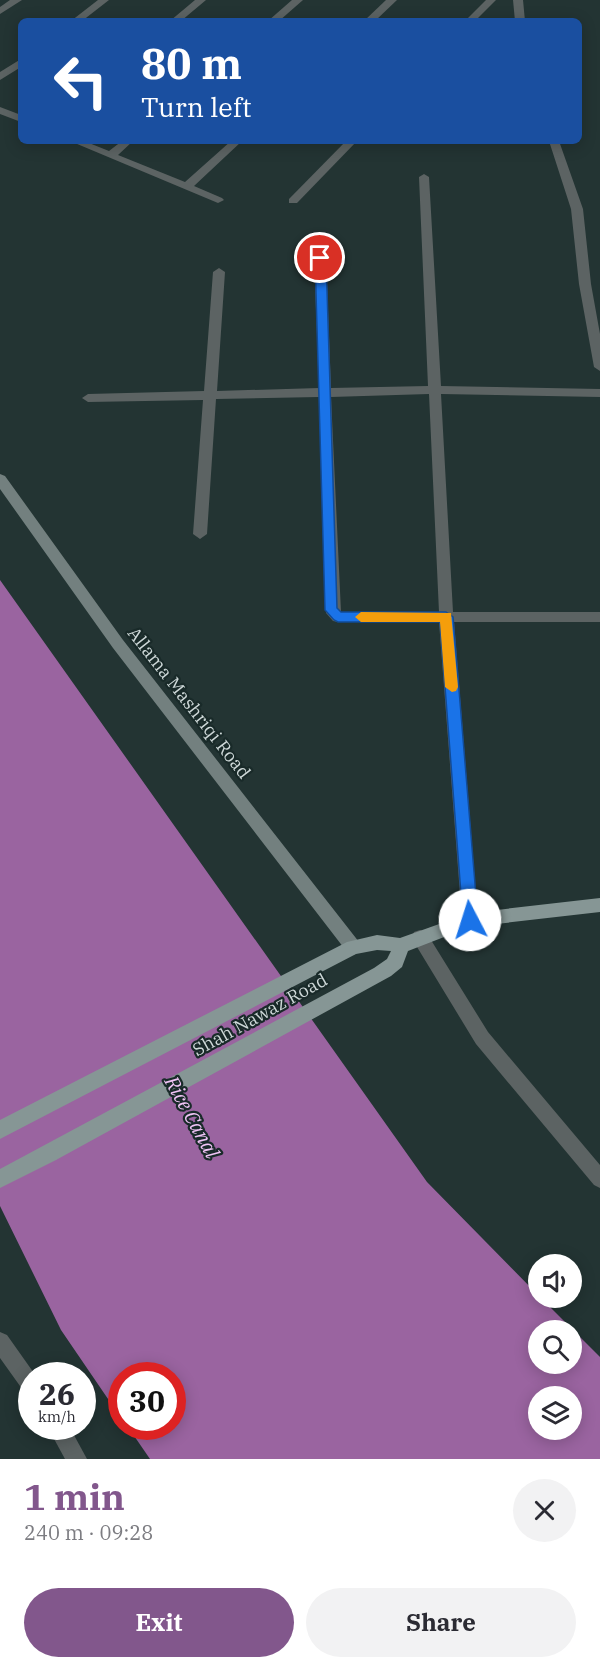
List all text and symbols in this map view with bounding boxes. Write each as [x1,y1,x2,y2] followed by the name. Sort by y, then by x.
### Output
[141,36,242,91] text: 80 m
[42,42,120,120] icon: left
[141,89,252,124] text: Turn left
[294,232,345,283] pin
[303,241,336,274] icon: arrive
[123,622,256,783] street label: Allama Mashriqi Road
[438,888,502,952] position arrow
[188,968,331,1061] street label: Shah Nawaz Road
[158,1070,226,1163] water label: Rice Canal
[528,1254,582,1440] map controls
[528,1254,582,1308] button: sound
[528,1320,582,1374] button: search
[108,1362,186,1440] speed limit sign: 30
[39,1374,75,1413] text: 26
[528,1386,582,1440] button: layers
[38,1407,76,1426] text: km/h
[24,1473,125,1520] text: 1 min
[513,1479,576,1542] button: close
[24,1519,153,1546] text: 240 m · 09:28
[24,1588,294,1657] button: Exit
[306,1588,576,1657] button: Share

